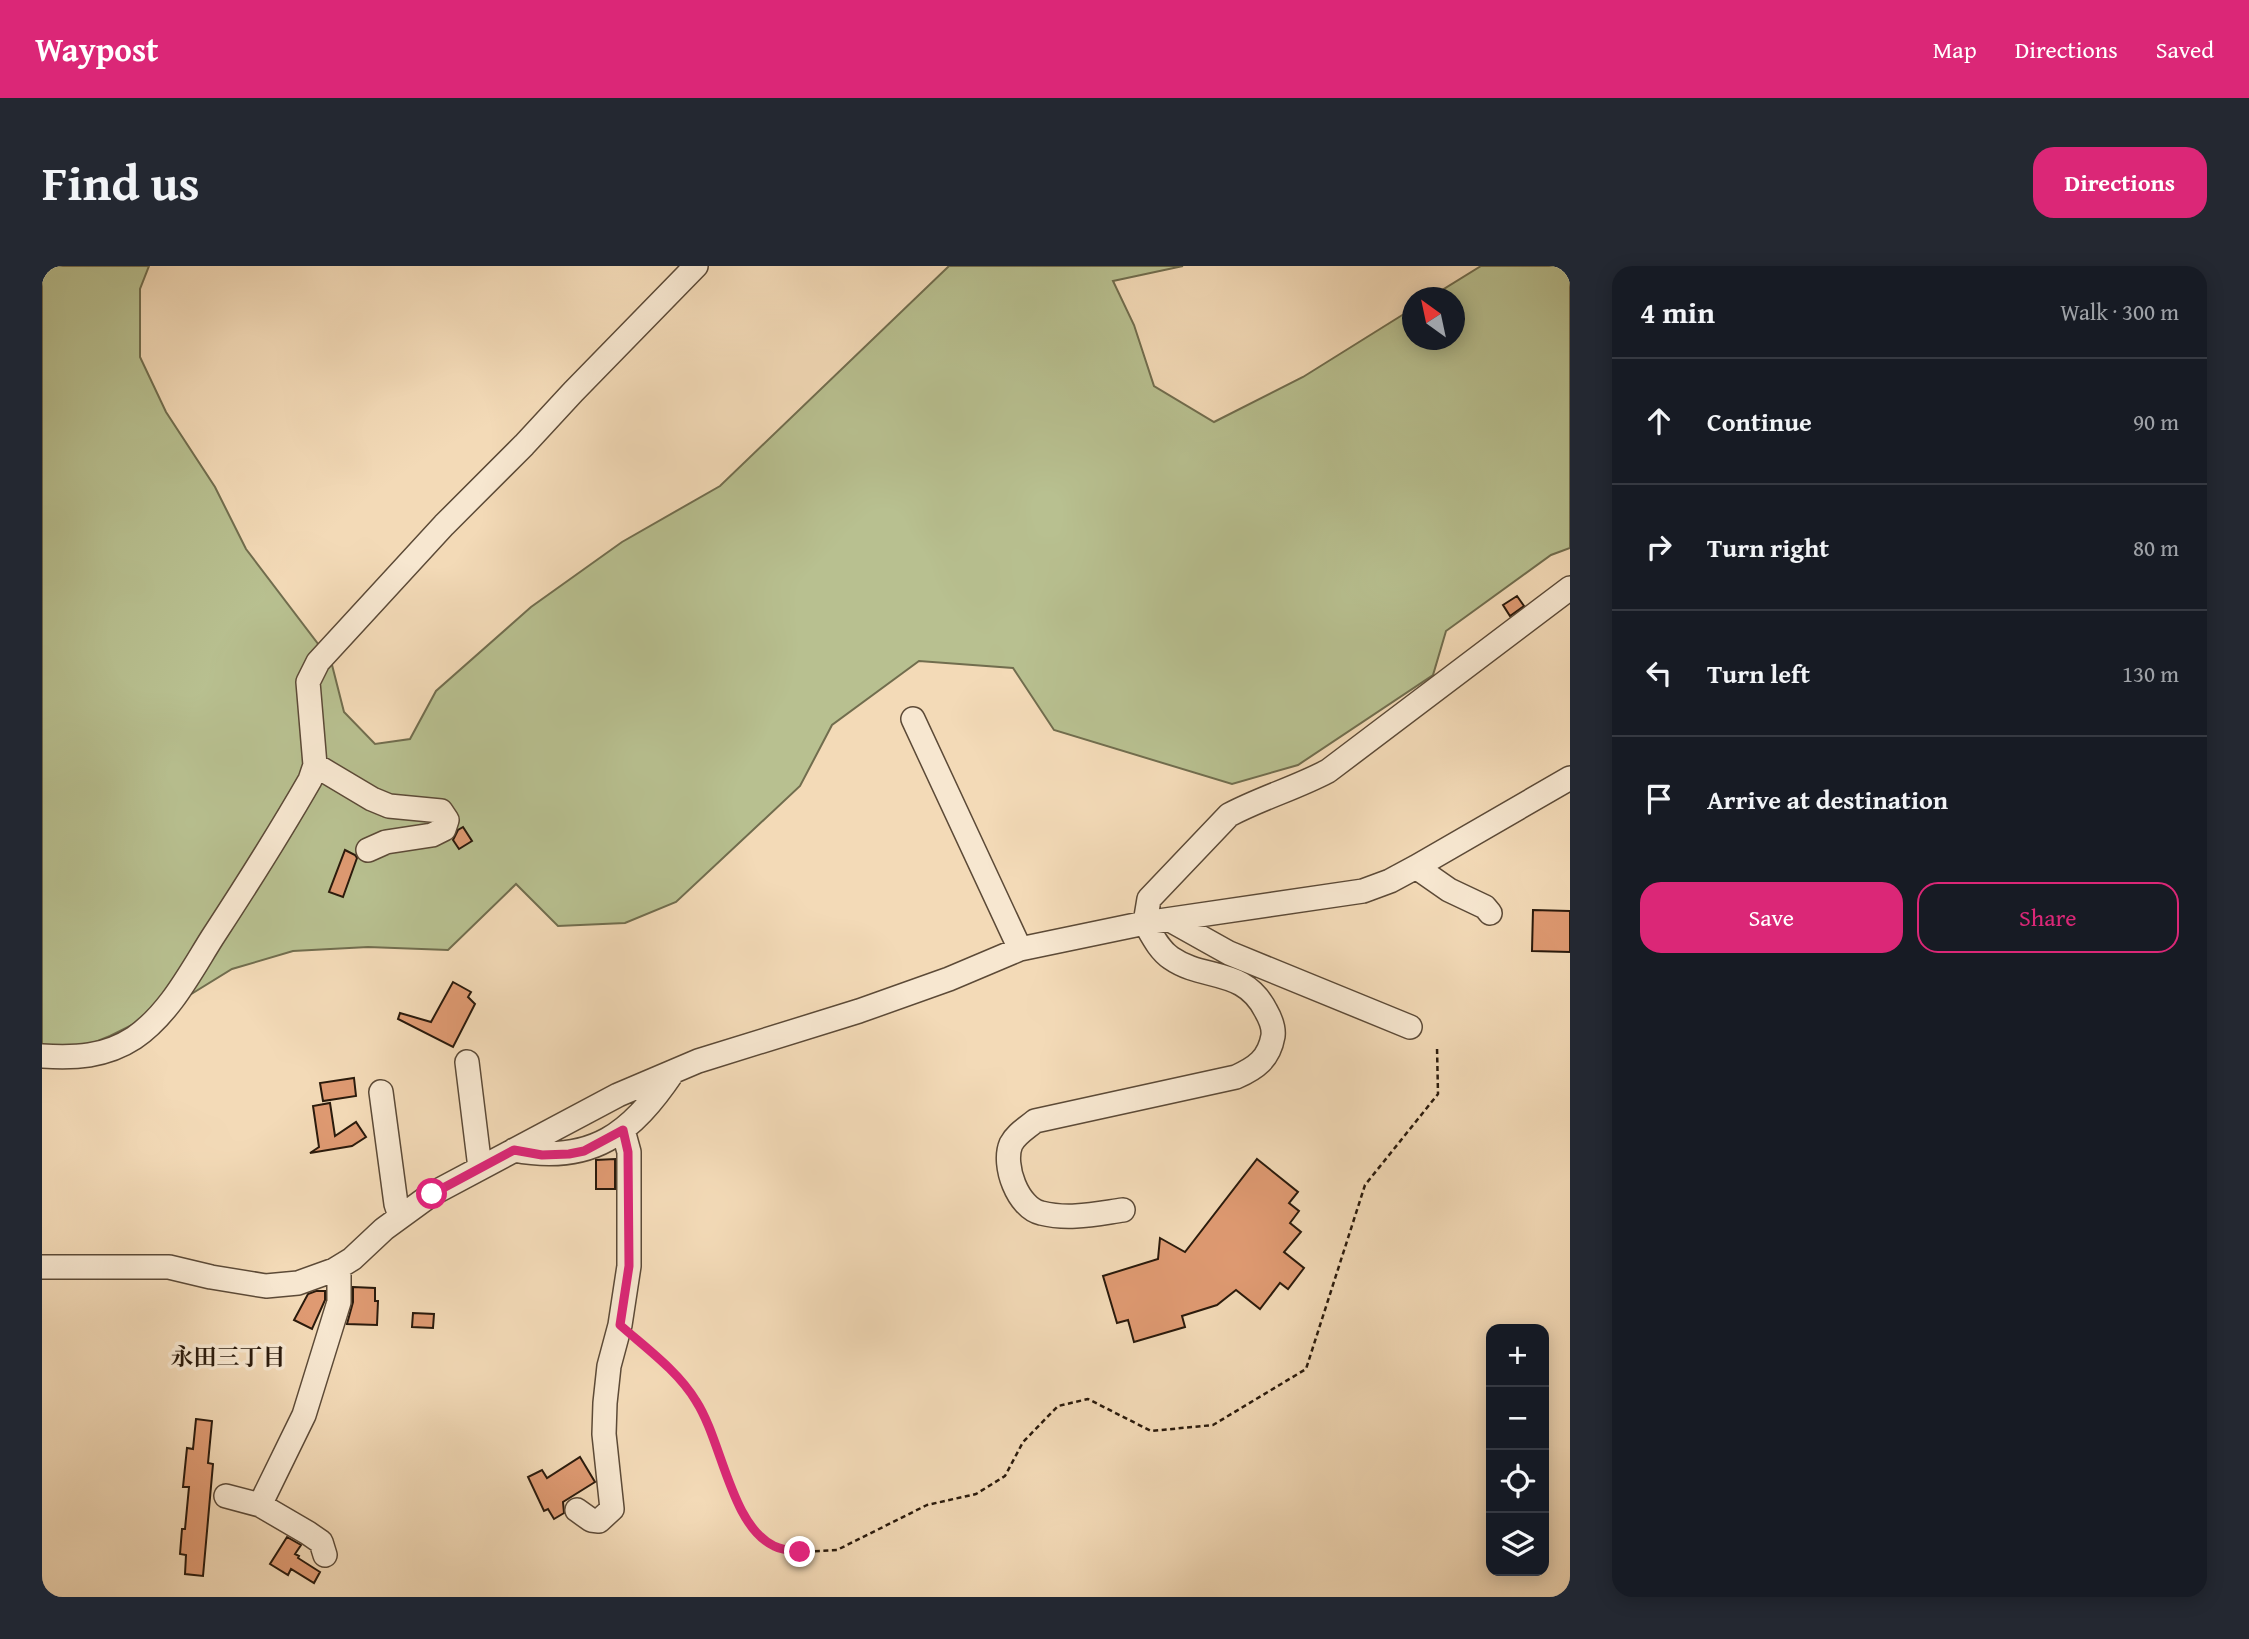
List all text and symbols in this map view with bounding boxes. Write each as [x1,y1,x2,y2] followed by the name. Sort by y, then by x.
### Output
[35,25,159,73] text: Waypost
[1933,32,1977,67] text: Map
[2015,32,2118,67] text: Directions
[2156,32,2214,67] text: Saved
[42,146,200,218] text: Find us
[2033,147,2207,218] button: Directions
[1402,287,1465,350] north arrow
[1640,290,1715,334] text: 4 min
[2060,295,2179,328] text: Walk · 300 m
[1640,402,1678,440] icon: ahead
[1707,402,1812,441] text: Continue
[2133,405,2179,438] text: 90 m
[1640,528,1678,566] icon: right
[1707,528,1829,567] text: Turn right
[2133,531,2179,564] text: 80 m
[1640,654,1678,692] icon: left
[1707,654,1810,693] text: Turn left
[2122,657,2179,690] text: 130 m
[1640,780,1678,818] icon: arrive
[1707,780,1948,819] text: Arrive at destination
[1640,882,1903,953] button: Save
[1917,882,2179,953] button: Share
[416,1178,447,1209] route start
[1486,1324,1549,1576] map controls
[1486,1324,1549,1387] button: +
[171,1340,286,1373] district label: 永田三丁目
[1486,1387,1549,1450] button: −
[1486,1450,1549,1513] button: locate
[1486,1513,1549,1576] button: layers
[784,1536,815,1567] route end

